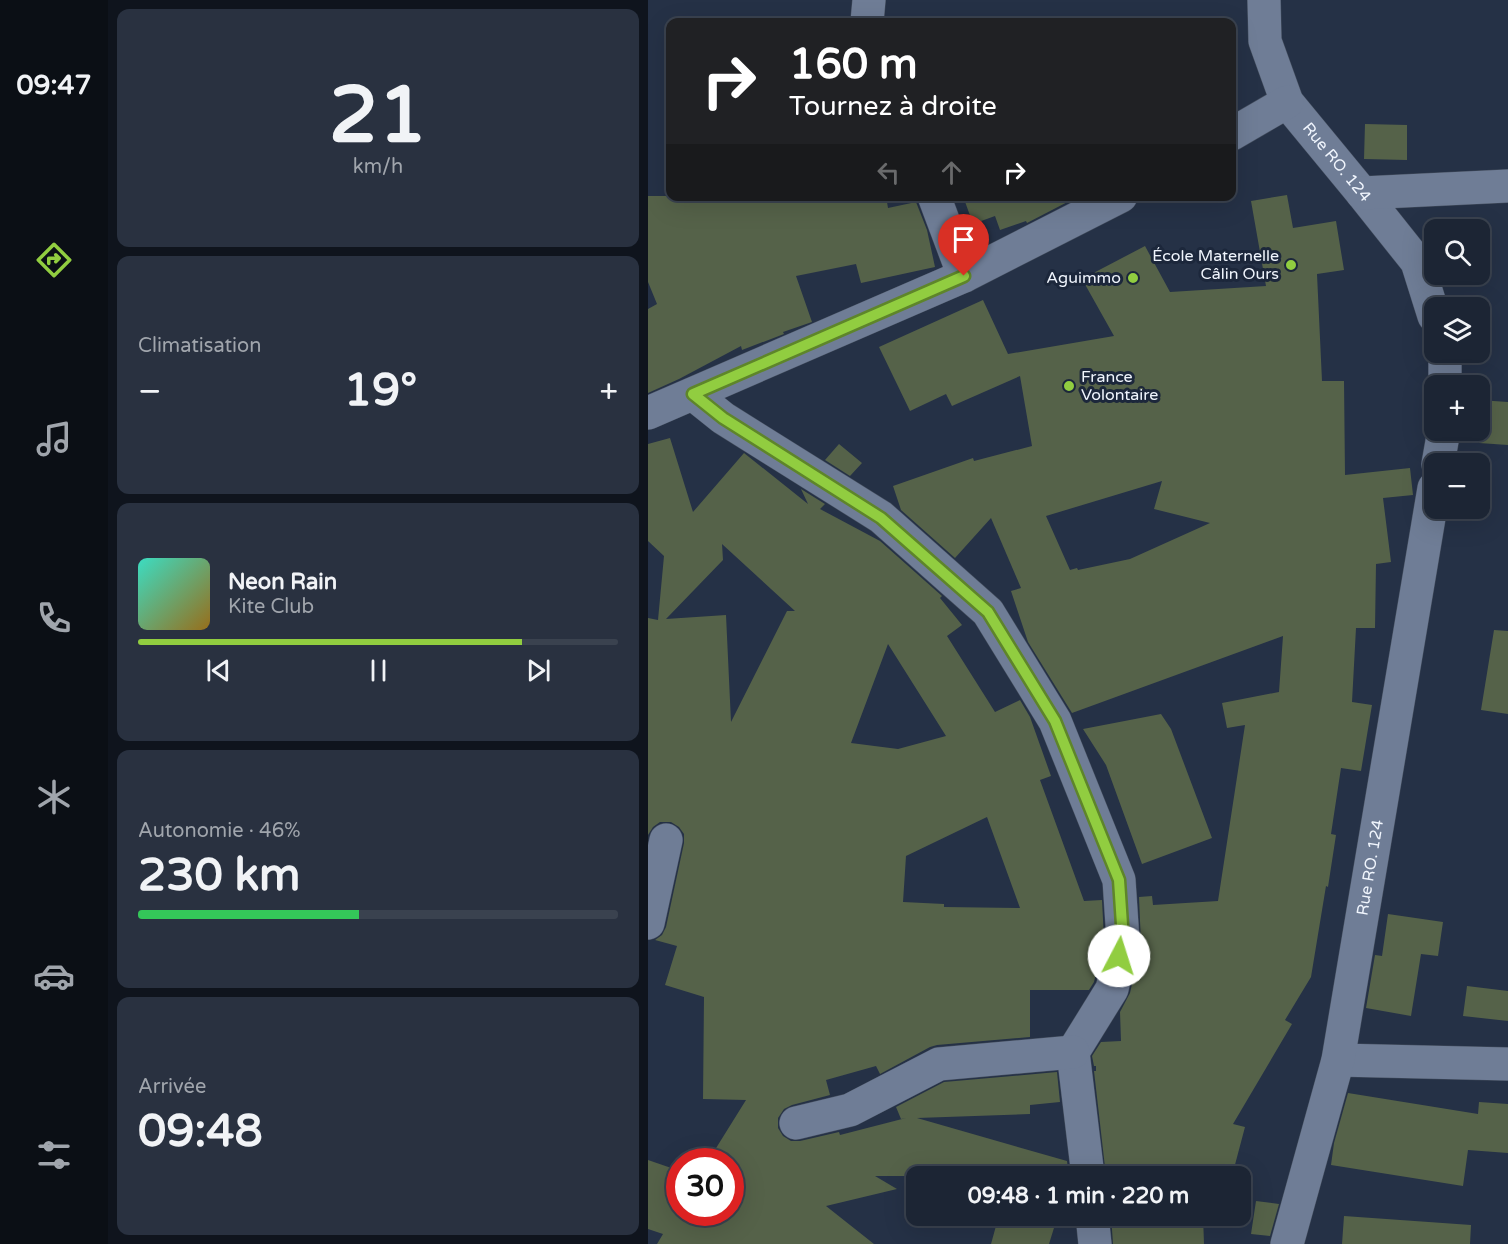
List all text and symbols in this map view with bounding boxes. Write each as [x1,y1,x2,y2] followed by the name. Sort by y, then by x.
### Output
[789,39,918,90] text: 160 m
[690,42,768,120] icon: right
[17,69,91,102] text: 09:47
[329,69,427,163] text: 21
[789,90,997,123] text: Tournez à droite
[1298,119,1375,206] street label: Rue RO. 124
[353,155,403,179] text: km/h
[872,156,905,189] icon: left
[935,156,968,189] icon: ahead
[998,156,1031,189] icon: right
[938,214,989,276] pin
[1424,219,1490,519] map controls
[1424,219,1490,285] button: search
[947,223,980,256] icon: arrive
[33,239,75,281] icon: directions
[1152,246,1279,284] place label: École Maternelle Câlin Ours
[1284,258,1298,272] marker: École Maternelle Câlin Ours
[1046,268,1121,288] place label: Aguimmo
[1126,271,1140,285] marker: Aguimmo
[1424,297,1490,363] button: layers
[138,334,261,358] text: Climatisation
[344,364,417,418] text: 19°
[1081,367,1158,405] place label: France Volontaire
[138,372,162,411] text: −
[599,372,618,411] text: +
[1424,375,1490,441] button: +
[1062,379,1076,393] marker: France Volontaire
[33,418,75,460] icon: music
[1424,453,1490,519] button: −
[228,569,337,595] text: Neon Rain
[228,595,314,619] text: Kite Club
[33,597,75,639] icon: phone
[202,654,235,687] icon: previous
[362,654,395,687] icon: pause
[522,654,555,687] icon: next
[33,776,75,818] icon: climate
[1352,818,1388,917] street label: Rue RO. 124
[138,819,300,843] text: Autonomie · 46%
[138,849,300,903] text: 230 km
[1087,924,1151,988] position arrow
[33,955,75,997] icon: car
[138,1075,206,1099] text: Arrivée
[138,1105,263,1159] text: 09:48
[33,1134,75,1176] icon: filters
[666,1148,744,1226] speed limit sign: 30
[968,1183,1189,1209] text: 09:48 · 1 min · 220 m

